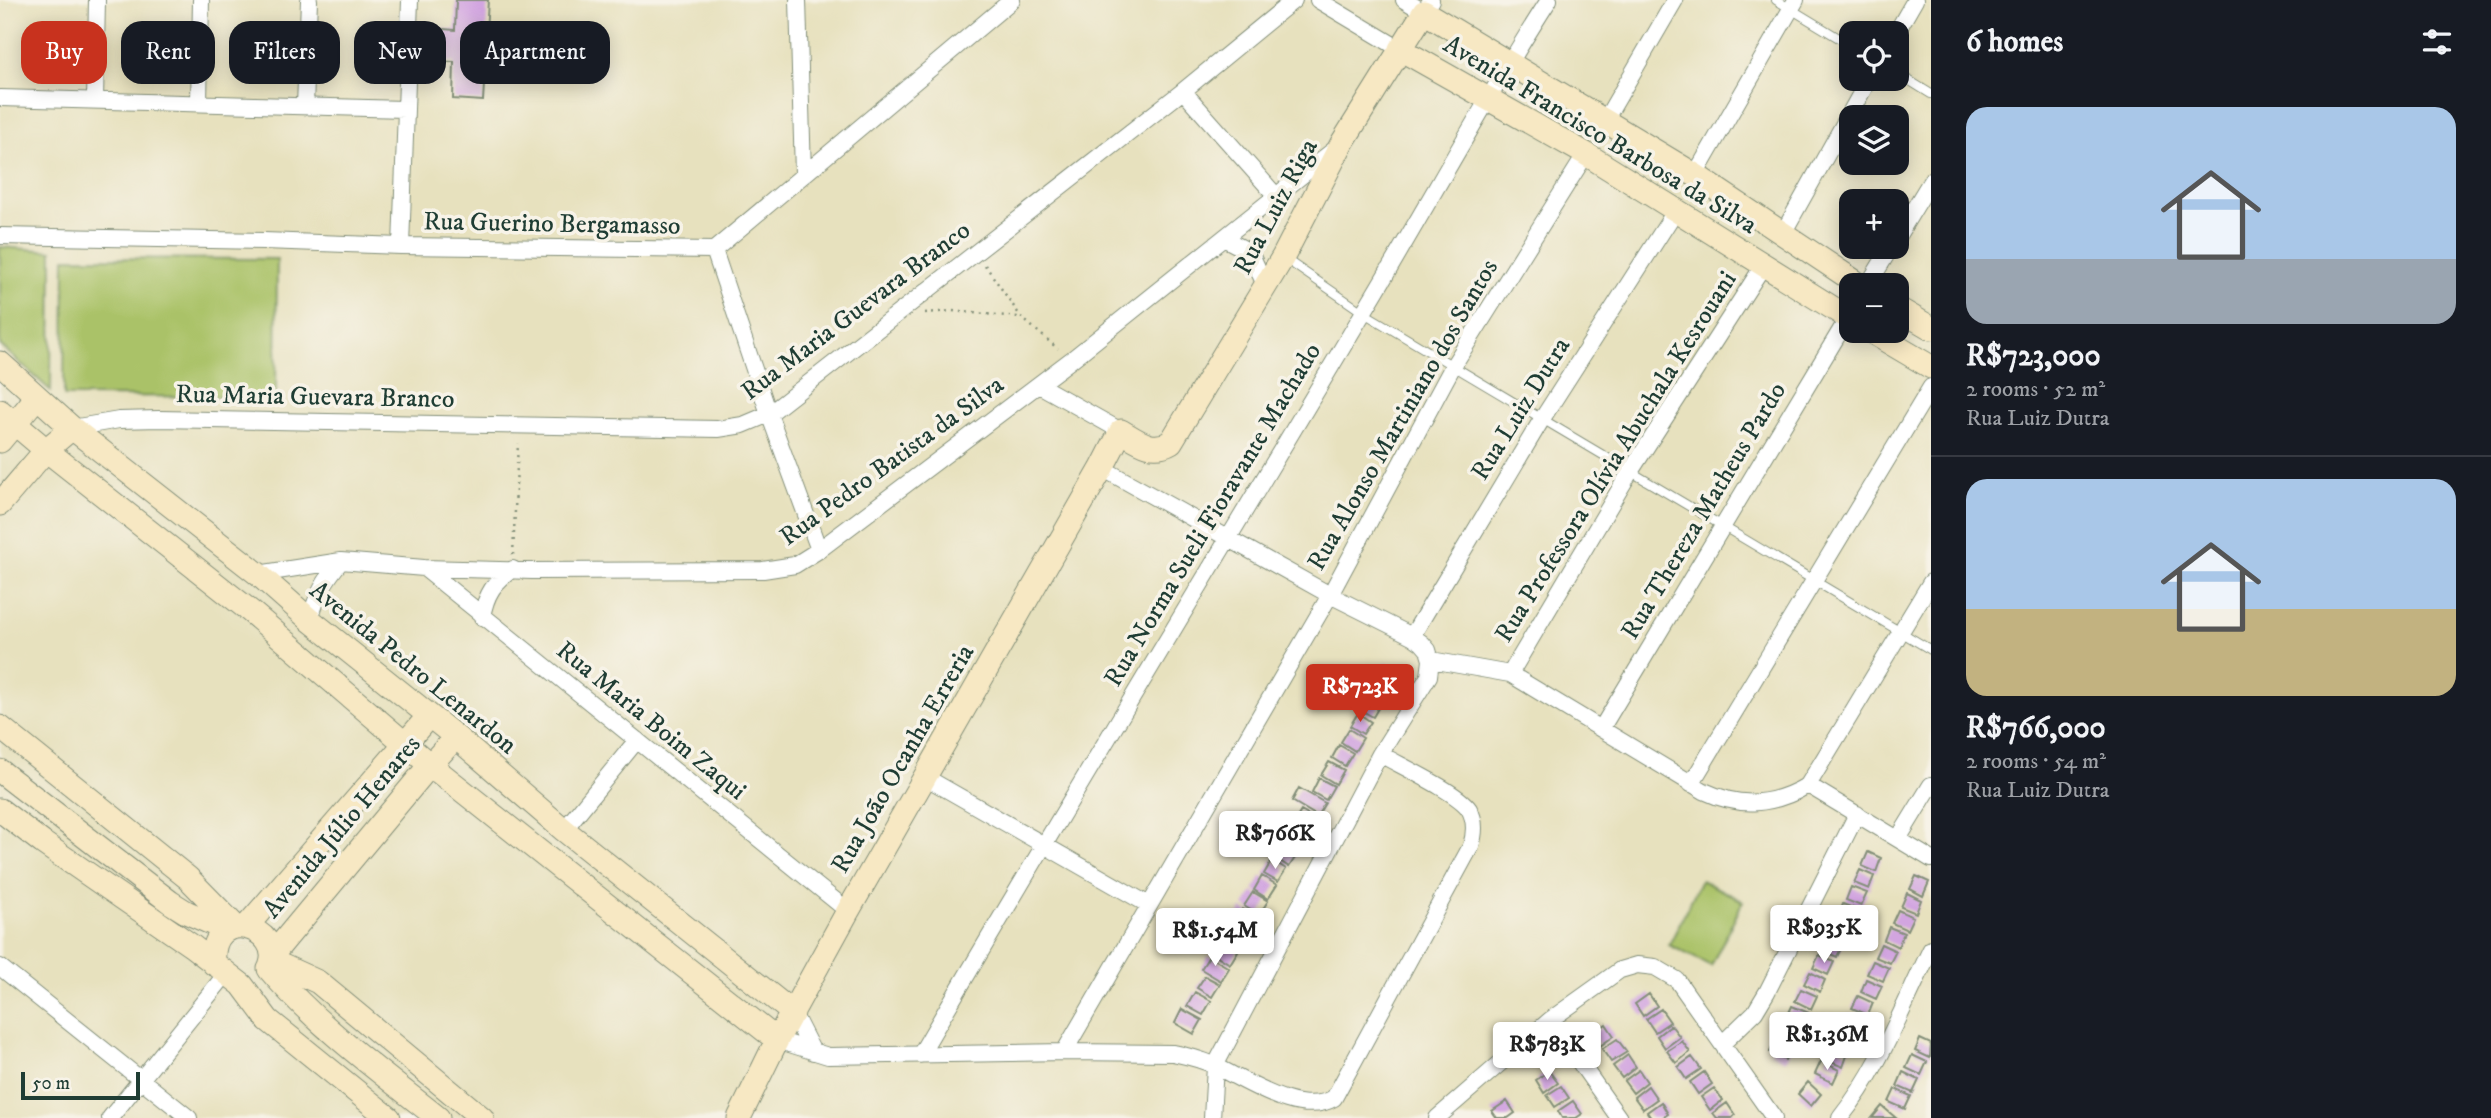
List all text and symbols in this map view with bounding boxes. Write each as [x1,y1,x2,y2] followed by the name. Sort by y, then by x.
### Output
[21,21,107,84] chip: Buy
[121,21,215,84] chip: Rent
[229,21,340,84] chip: Filters
[354,21,446,84] chip: New
[460,21,610,84] chip: Apartment
[1839,21,1909,343] map controls
[1839,21,1909,91] button: locate
[2418,23,2456,61] icon: filters
[1966,24,2063,61] text: 6 homes
[1437,28,1763,242] street label: Avenida Francisco Barbosa da Silva
[1839,105,1909,175] button: layers
[1226,133,1326,281] street label: Rua Luiz Riga
[2148,152,2274,278] icon: home
[1839,189,1909,259] button: +
[423,205,681,243] street label: Rua Guerino Bergamasso
[735,214,977,408] street label: Rua Maria Guevara Branco
[1300,253,1506,577] street label: Rua Alonso Martiniano dos Santos
[1488,265,1744,649] street label: Rua Professora Olívia Abuchala Kesrouani
[1839,273,1909,343] button: −
[1464,331,1578,487] street label: Rua Luiz Dutra
[1097,337,1329,693] street label: Rua Norma Sueli Fioravante Machado
[1966,338,2101,375] text: R$723,000
[773,369,1011,553] street label: Rua Pedro Batista da Silva
[1966,375,2105,404] text: 2 rooms · 52 m²
[1614,376,1794,646] street label: Rua Thereza Matheus Pardo
[175,378,455,416] street label: Rua Maria Guevara Branco
[1966,404,2110,433] text: Rua Luiz Dutra
[2148,524,2274,650] icon: home
[303,574,524,762] street label: Avenida Pedro Lenardon
[549,634,753,808] street label: Rua Maria Boim Zaqui
[824,639,982,879] street label: Rua João Ocanha Erreria
[1303,664,1417,724] pin: R$723K
[1322,672,1398,701] text: R$723K
[1966,710,2106,747] text: R$766,000
[256,729,428,925] street label: Avenida Júlio Henares
[1966,747,2106,776] text: 2 rooms · 54 m²
[1966,776,2110,805] text: Rua Luiz Dutra
[1218,812,1332,871] pin: R$766K
[1235,819,1315,848] text: R$766K
[1767,906,1881,965] pin: R$935K
[1150,908,1280,968] pin: R$1.54M
[1786,913,1862,942] text: R$935K
[1172,916,1258,945] text: R$1.54M
[1762,1012,1892,1072] pin: R$1.36M
[1785,1020,1869,1049] text: R$1.36M
[1490,1023,1604,1082] pin: R$783K
[1509,1030,1585,1059] text: R$783K
[21,1069,140,1101] scale bar
[32,1072,70,1095] text: 50 m

